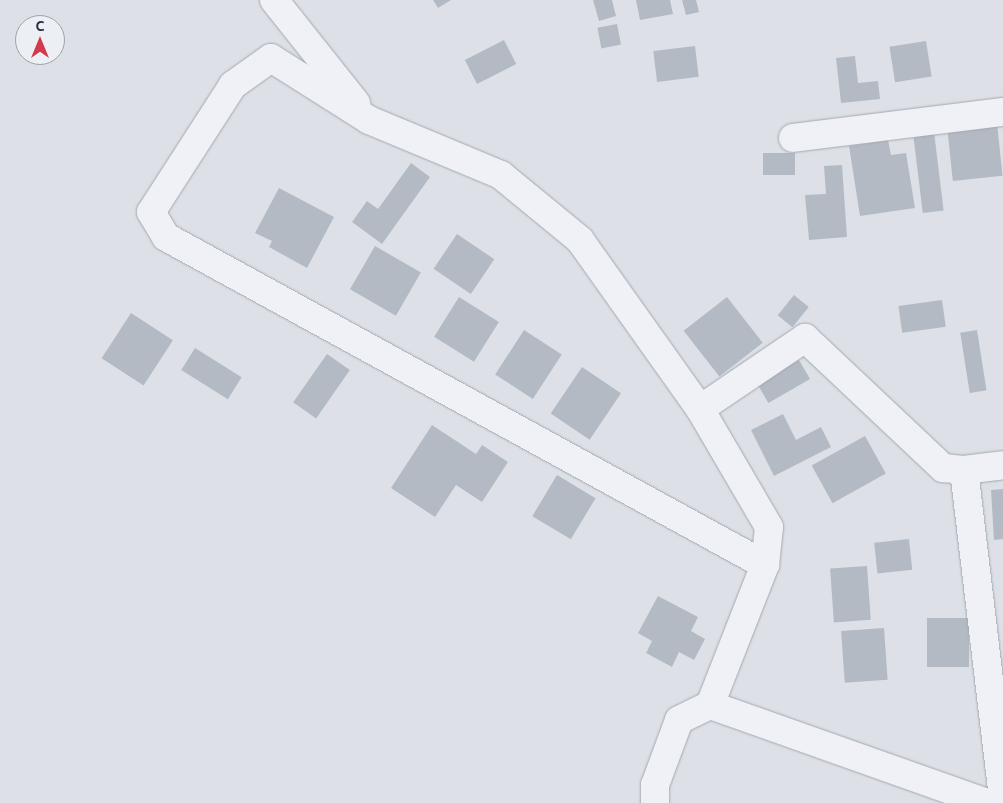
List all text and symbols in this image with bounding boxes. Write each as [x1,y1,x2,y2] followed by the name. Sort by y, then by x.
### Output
[15,15,65,65] north arrow
[36,18,44,34] text: С

